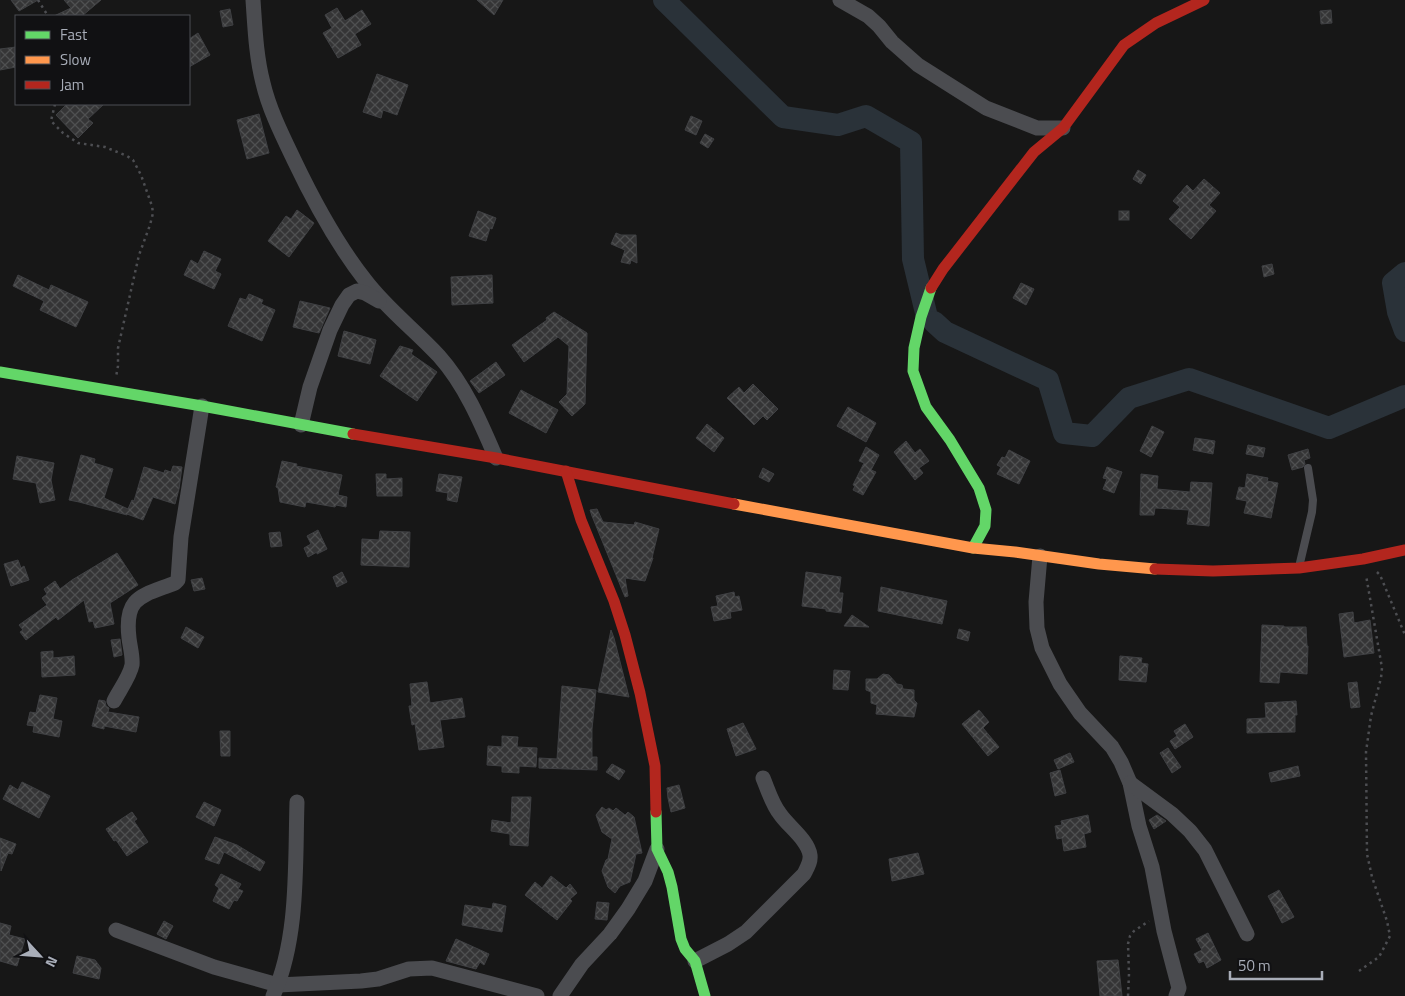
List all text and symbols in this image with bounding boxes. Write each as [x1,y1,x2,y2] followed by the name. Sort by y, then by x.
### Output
[15,15,190,105] legend
[60,23,88,46] text: Fast
[60,48,91,71] text: Slow
[60,73,84,96] text: Jam
[15,931,65,981] north arrow
[1230,948,1322,980] scale bar
[41,953,64,971] text: N
[1238,954,1271,977] text: 50 m

